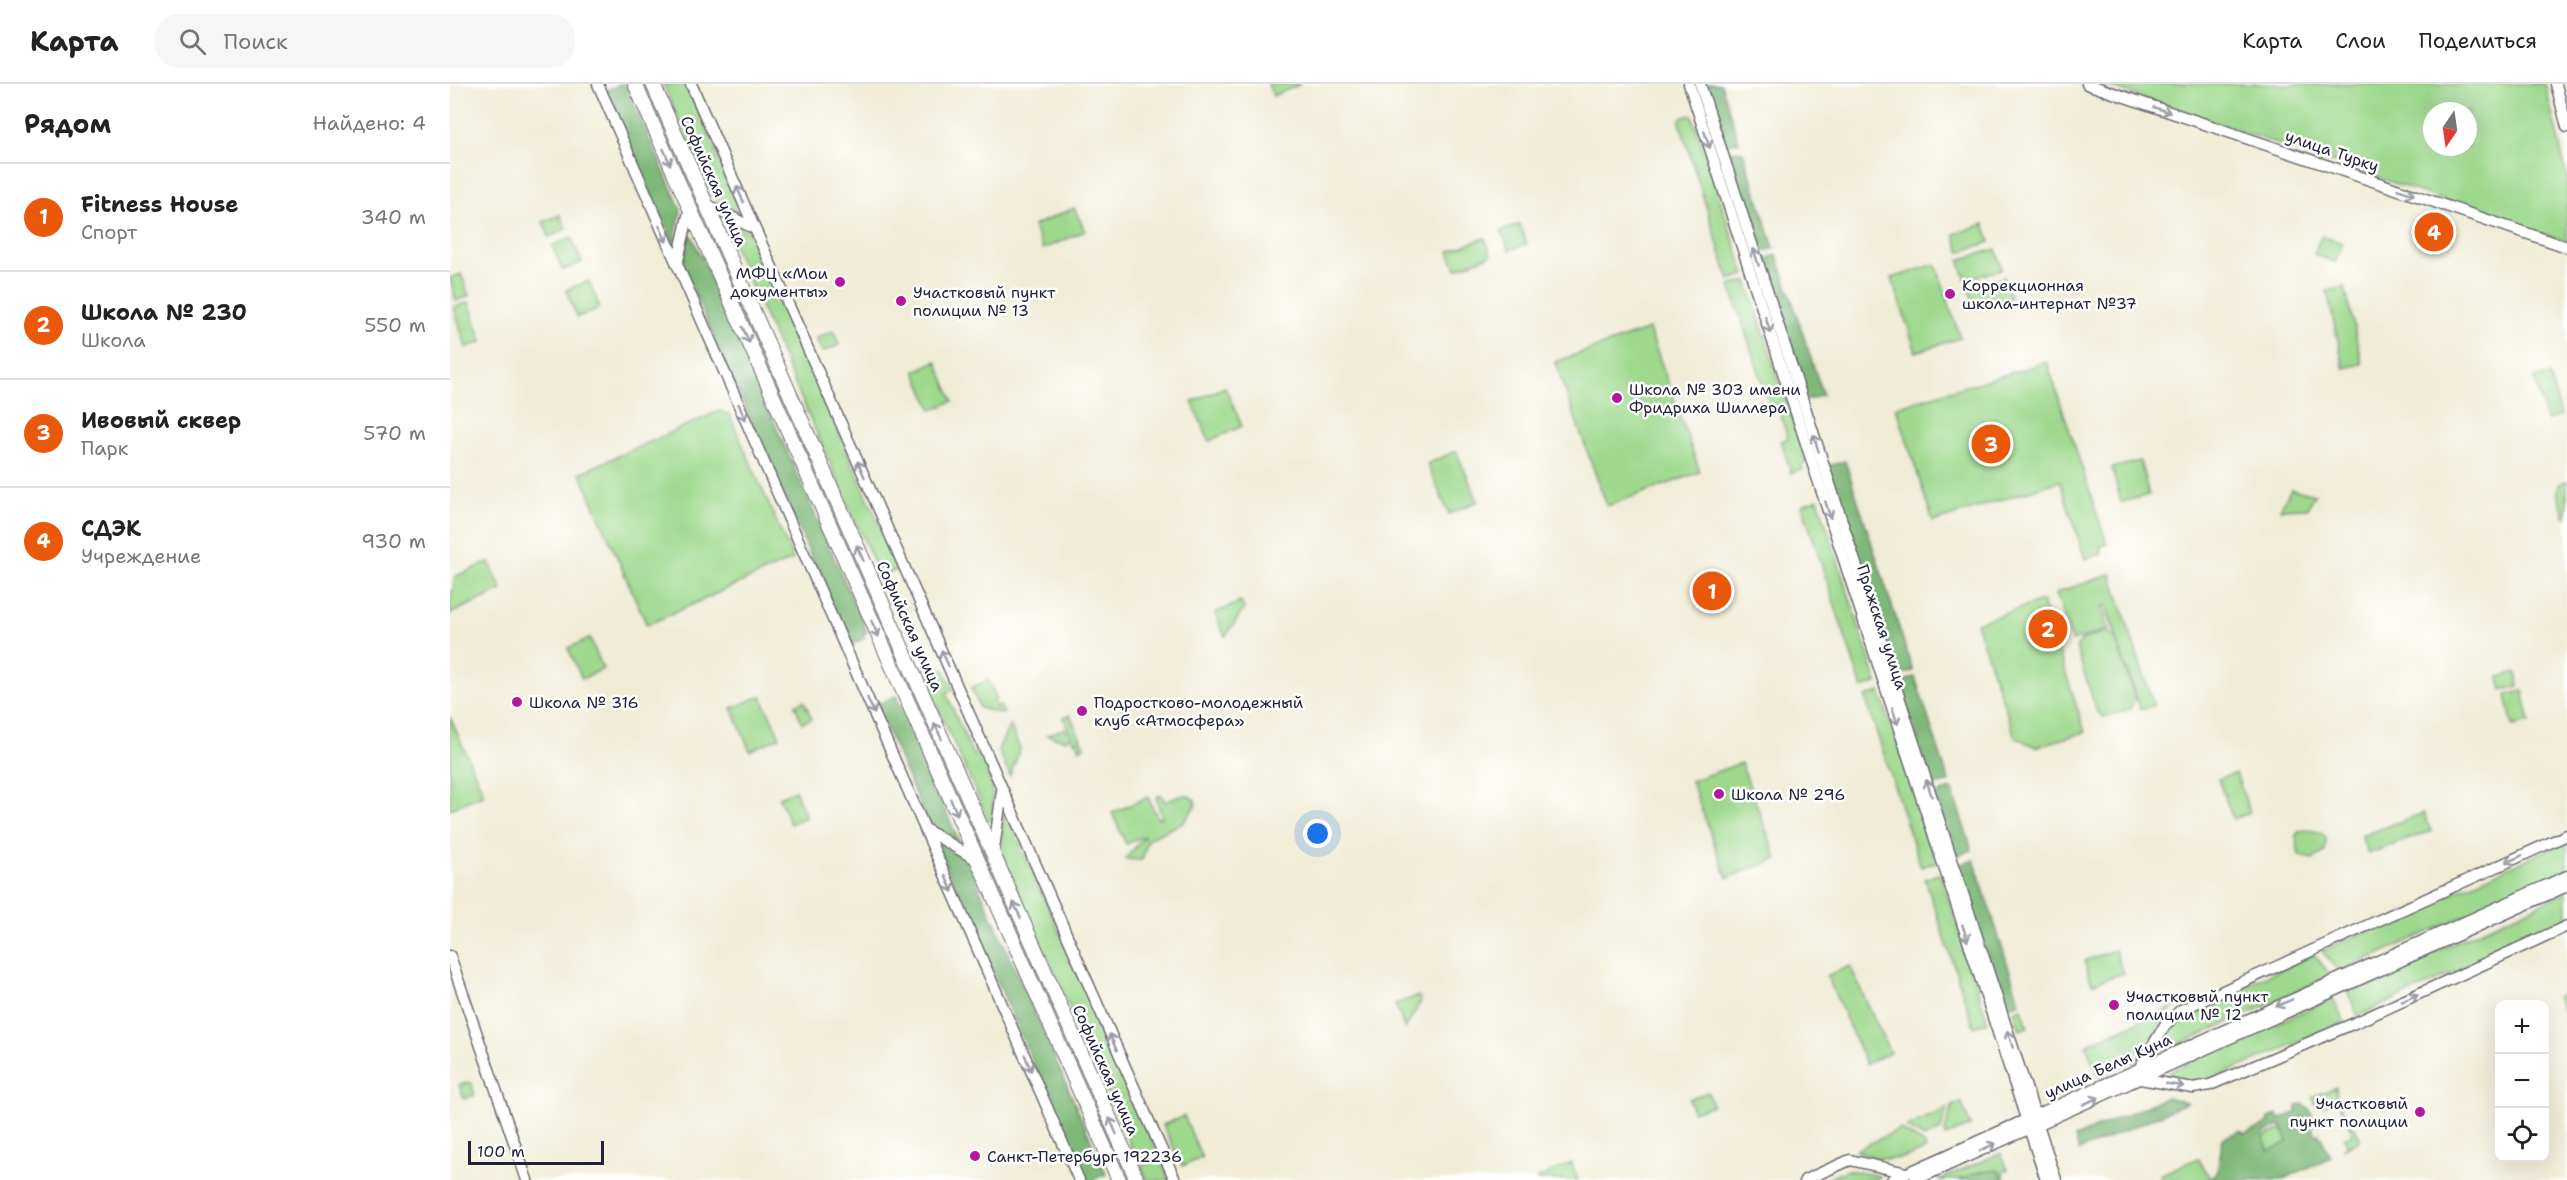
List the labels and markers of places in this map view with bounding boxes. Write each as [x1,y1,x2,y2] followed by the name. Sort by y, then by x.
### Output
[2414,210,2454,254] pin: 4
[730,263,828,302] place label: МФЦ «Мои документы»
[833,275,847,289] marker: МФЦ «Мои документы»
[1962,275,2137,314] place label: Коррекционная школа-интернат №37
[913,282,1056,321] place label: Участковый пункт полиции № 13
[1943,287,1957,301] marker: Коррекционная школа-интернат №37
[894,294,908,308] marker: Участковый пункт полиции № 13
[1629,379,1801,418] place label: Школа № 303 имени Фридриха Шиллера
[1610,391,1624,405] marker: Школа № 303 имени Фридриха Шиллера
[1972,422,2010,466] pin: 3
[1692,568,1732,614] pin: 1
[2028,606,2068,652] pin: 2
[529,692,639,713] place label: Школа № 316
[1094,692,1303,731] place label: Подростково-молодежный клуб «Атмосфера»
[510,695,524,709] marker: Школа № 316
[1075,704,1089,718] marker: Подростково-молодежный клуб «Атмосфера»
[1731,784,1845,805] place label: Школа № 296
[1712,787,1726,801] marker: Школа № 296
[2126,986,2269,1025] place label: Участковый пункт полиции № 12
[2107,998,2121,1012] marker: Участковый пункт полиции № 12
[2290,1093,2408,1132] place label: Участковый пункт полиции
[2413,1105,2427,1119] marker: Участковый пункт полиции
[987,1146,1182,1167] place label: Санкт-Петербург 192236
[968,1149,982,1163] marker: Санкт-Петербург 192236

